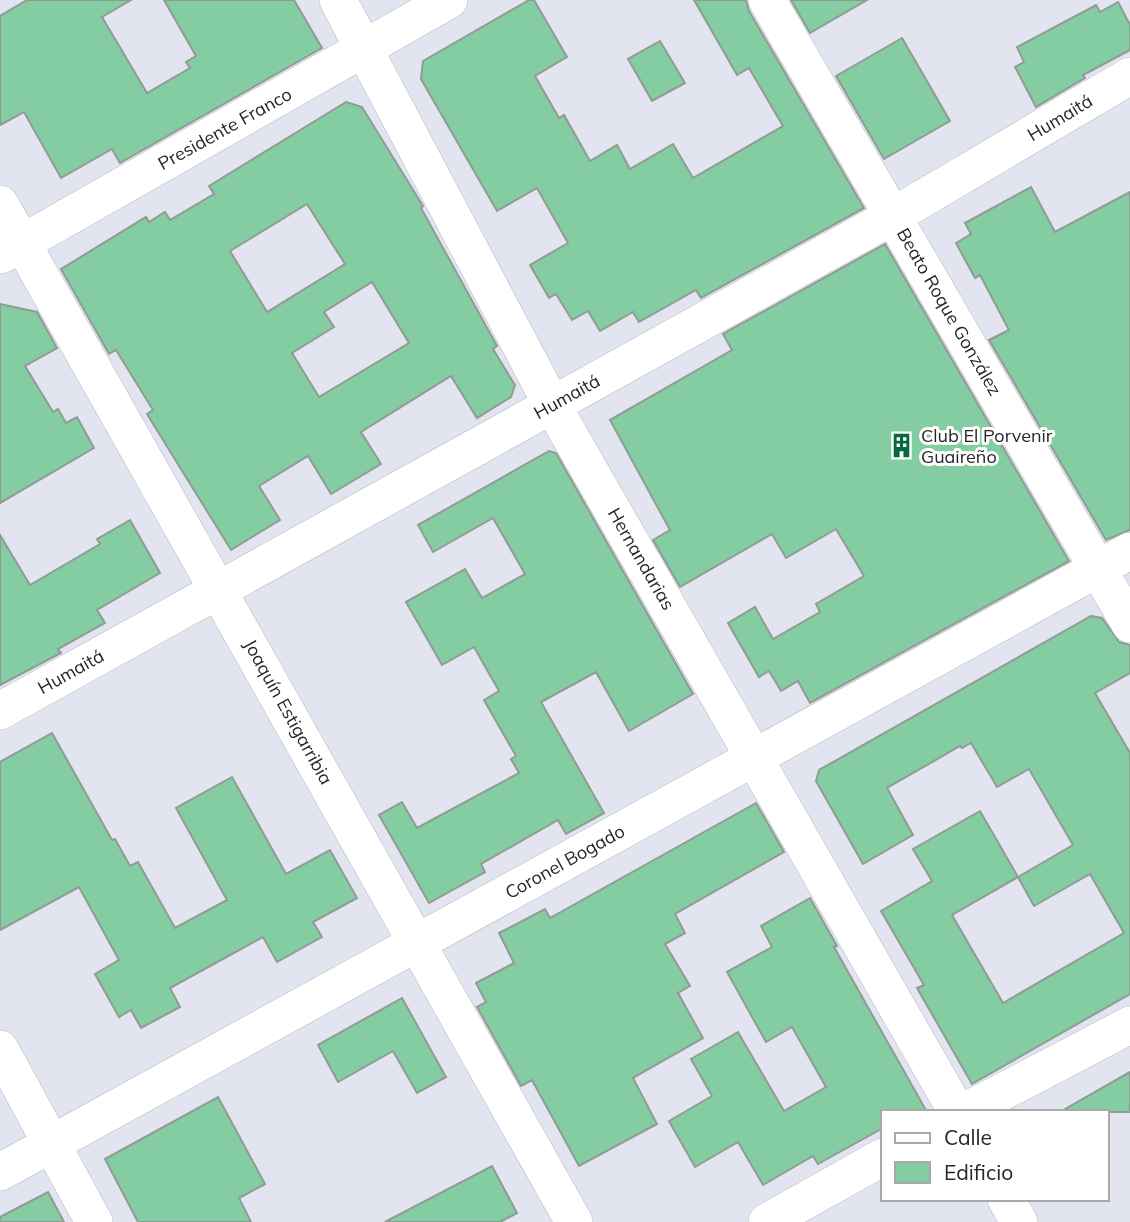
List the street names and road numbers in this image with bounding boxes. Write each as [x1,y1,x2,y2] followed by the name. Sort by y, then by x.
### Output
[154,82,296,175] street label: Presidente Franco
[1023,89,1097,146] street label: Humaitá
[892,224,1007,400] street label: Beato Roque González
[530,369,604,424] street label: Humaitá
[603,504,680,614] street label: Hernandarias
[239,635,338,788] street label: Joaquín Estigarribia
[34,644,108,699] street label: Humaitá
[501,819,629,904] street label: Coronel Bogado

